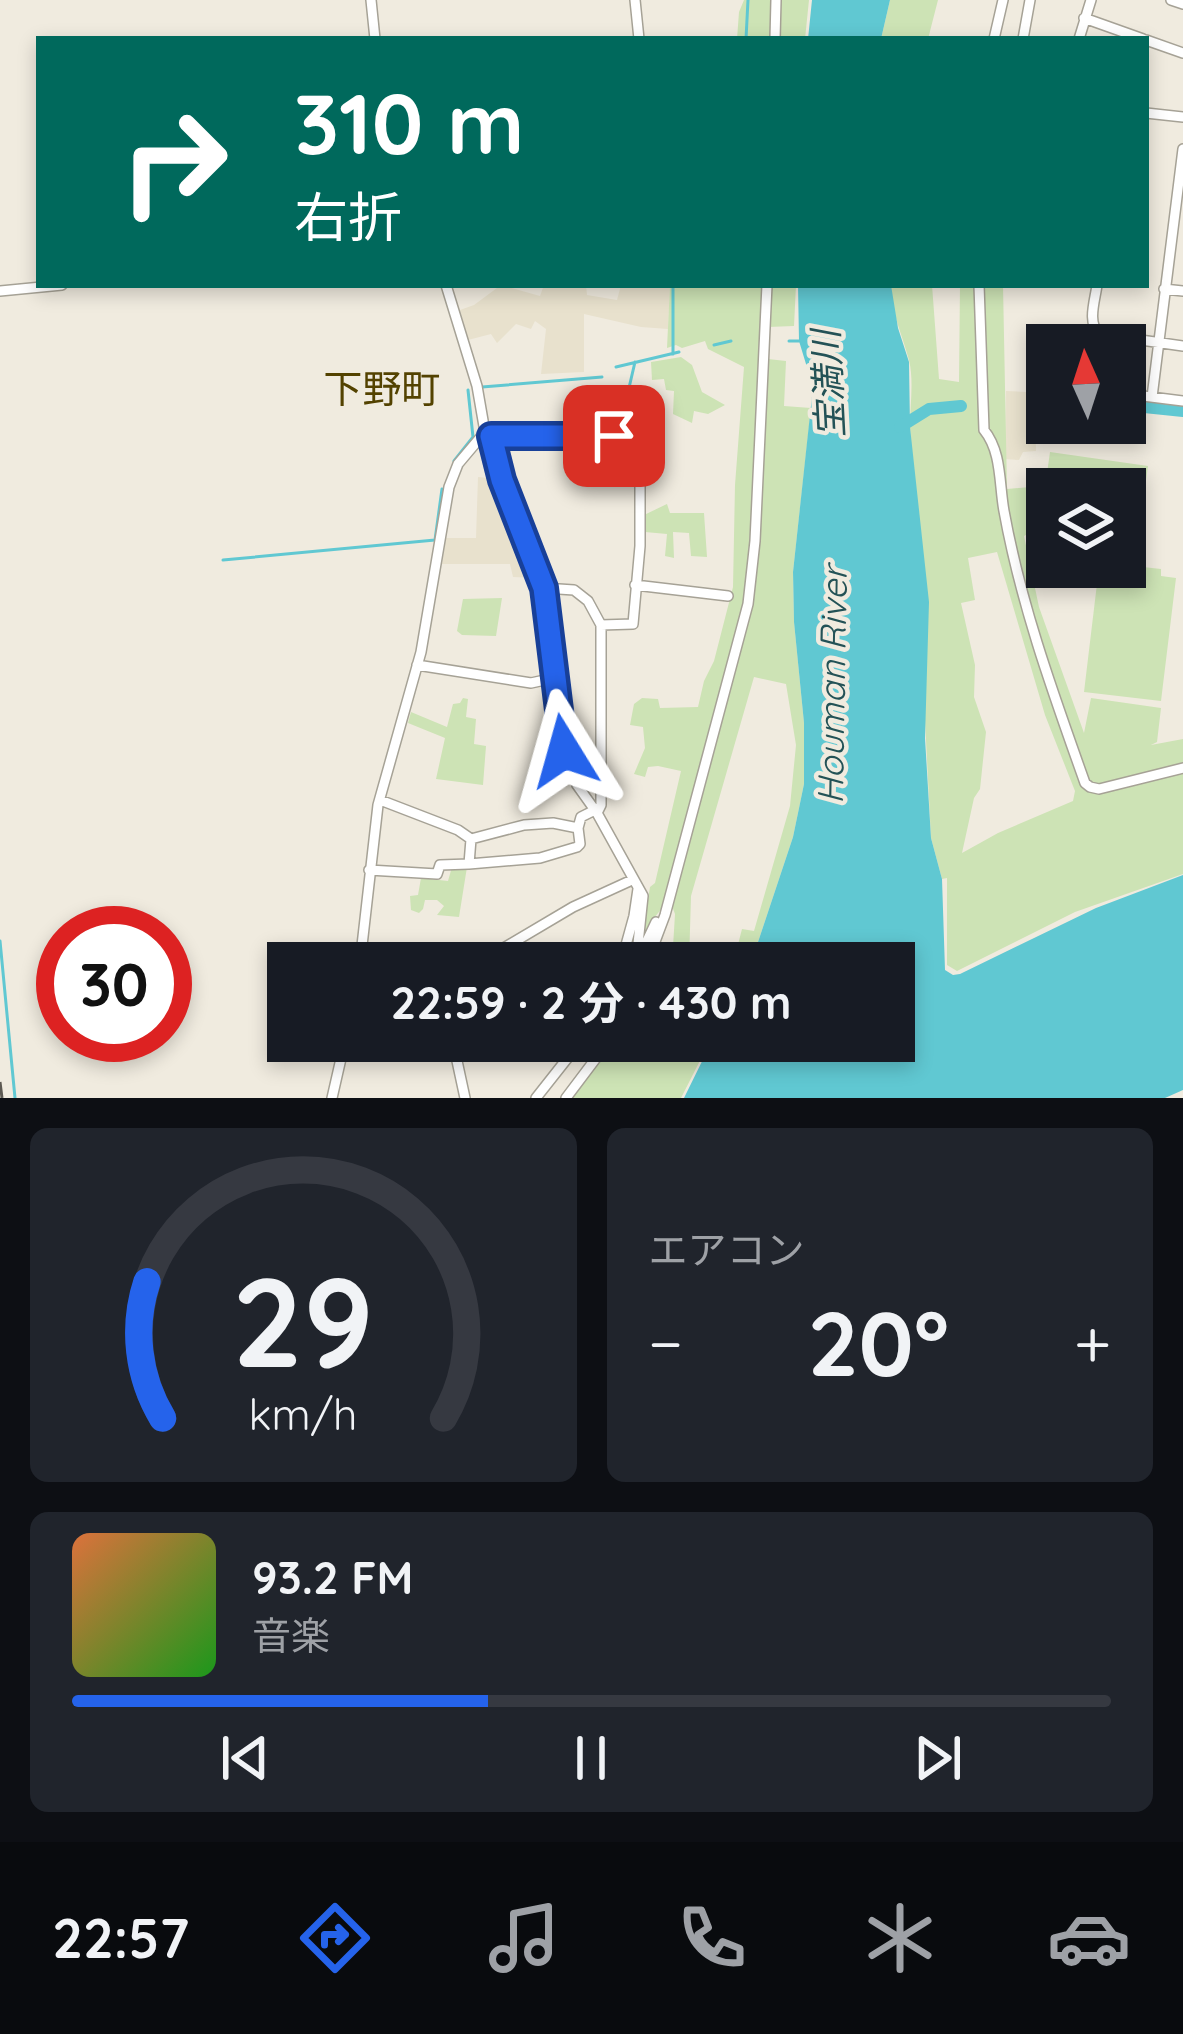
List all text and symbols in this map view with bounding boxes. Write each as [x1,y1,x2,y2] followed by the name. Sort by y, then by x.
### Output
[294,70,524,175] text: 310 m
[96,84,252,240] icon: right
[294,183,402,251] text: 右折
[1026,324,1146,444] north arrow
[1026,324,1146,588] map controls
[802,325,853,439] water label: 宝満川
[323,364,441,413] district label: 下野町
[563,385,665,487] pin
[581,403,647,469] icon: arrive
[1026,468,1146,588] button: layers
[807,561,856,805] water label: Houman River
[501,688,627,814] position arrow
[36,906,192,1062] speed limit sign: 30
[391,974,791,1030] text: 22:59 · 2 分 · 430 m
[649,1225,805,1274] text: エアコン
[232,1242,374,1398] text: 29
[807,1286,949,1399] text: 20°
[649,1301,683,1384] text: −
[1074,1301,1111,1384] text: +
[249,1387,358,1441] text: km/h
[252,1549,413,1605] text: 93.2 FM
[252,1611,330,1660] text: 音楽
[212,1725,278,1791] icon: previous
[558,1725,624,1791] icon: pause
[905,1725,971,1791] icon: next
[293,1896,377,1980] icon: directions
[482,1896,566,1980] icon: music
[670,1896,754,1980] icon: phone
[858,1896,942,1980] icon: climate
[1047,1896,1131,1980] icon: car
[52,1904,189,1972] text: 22:57

